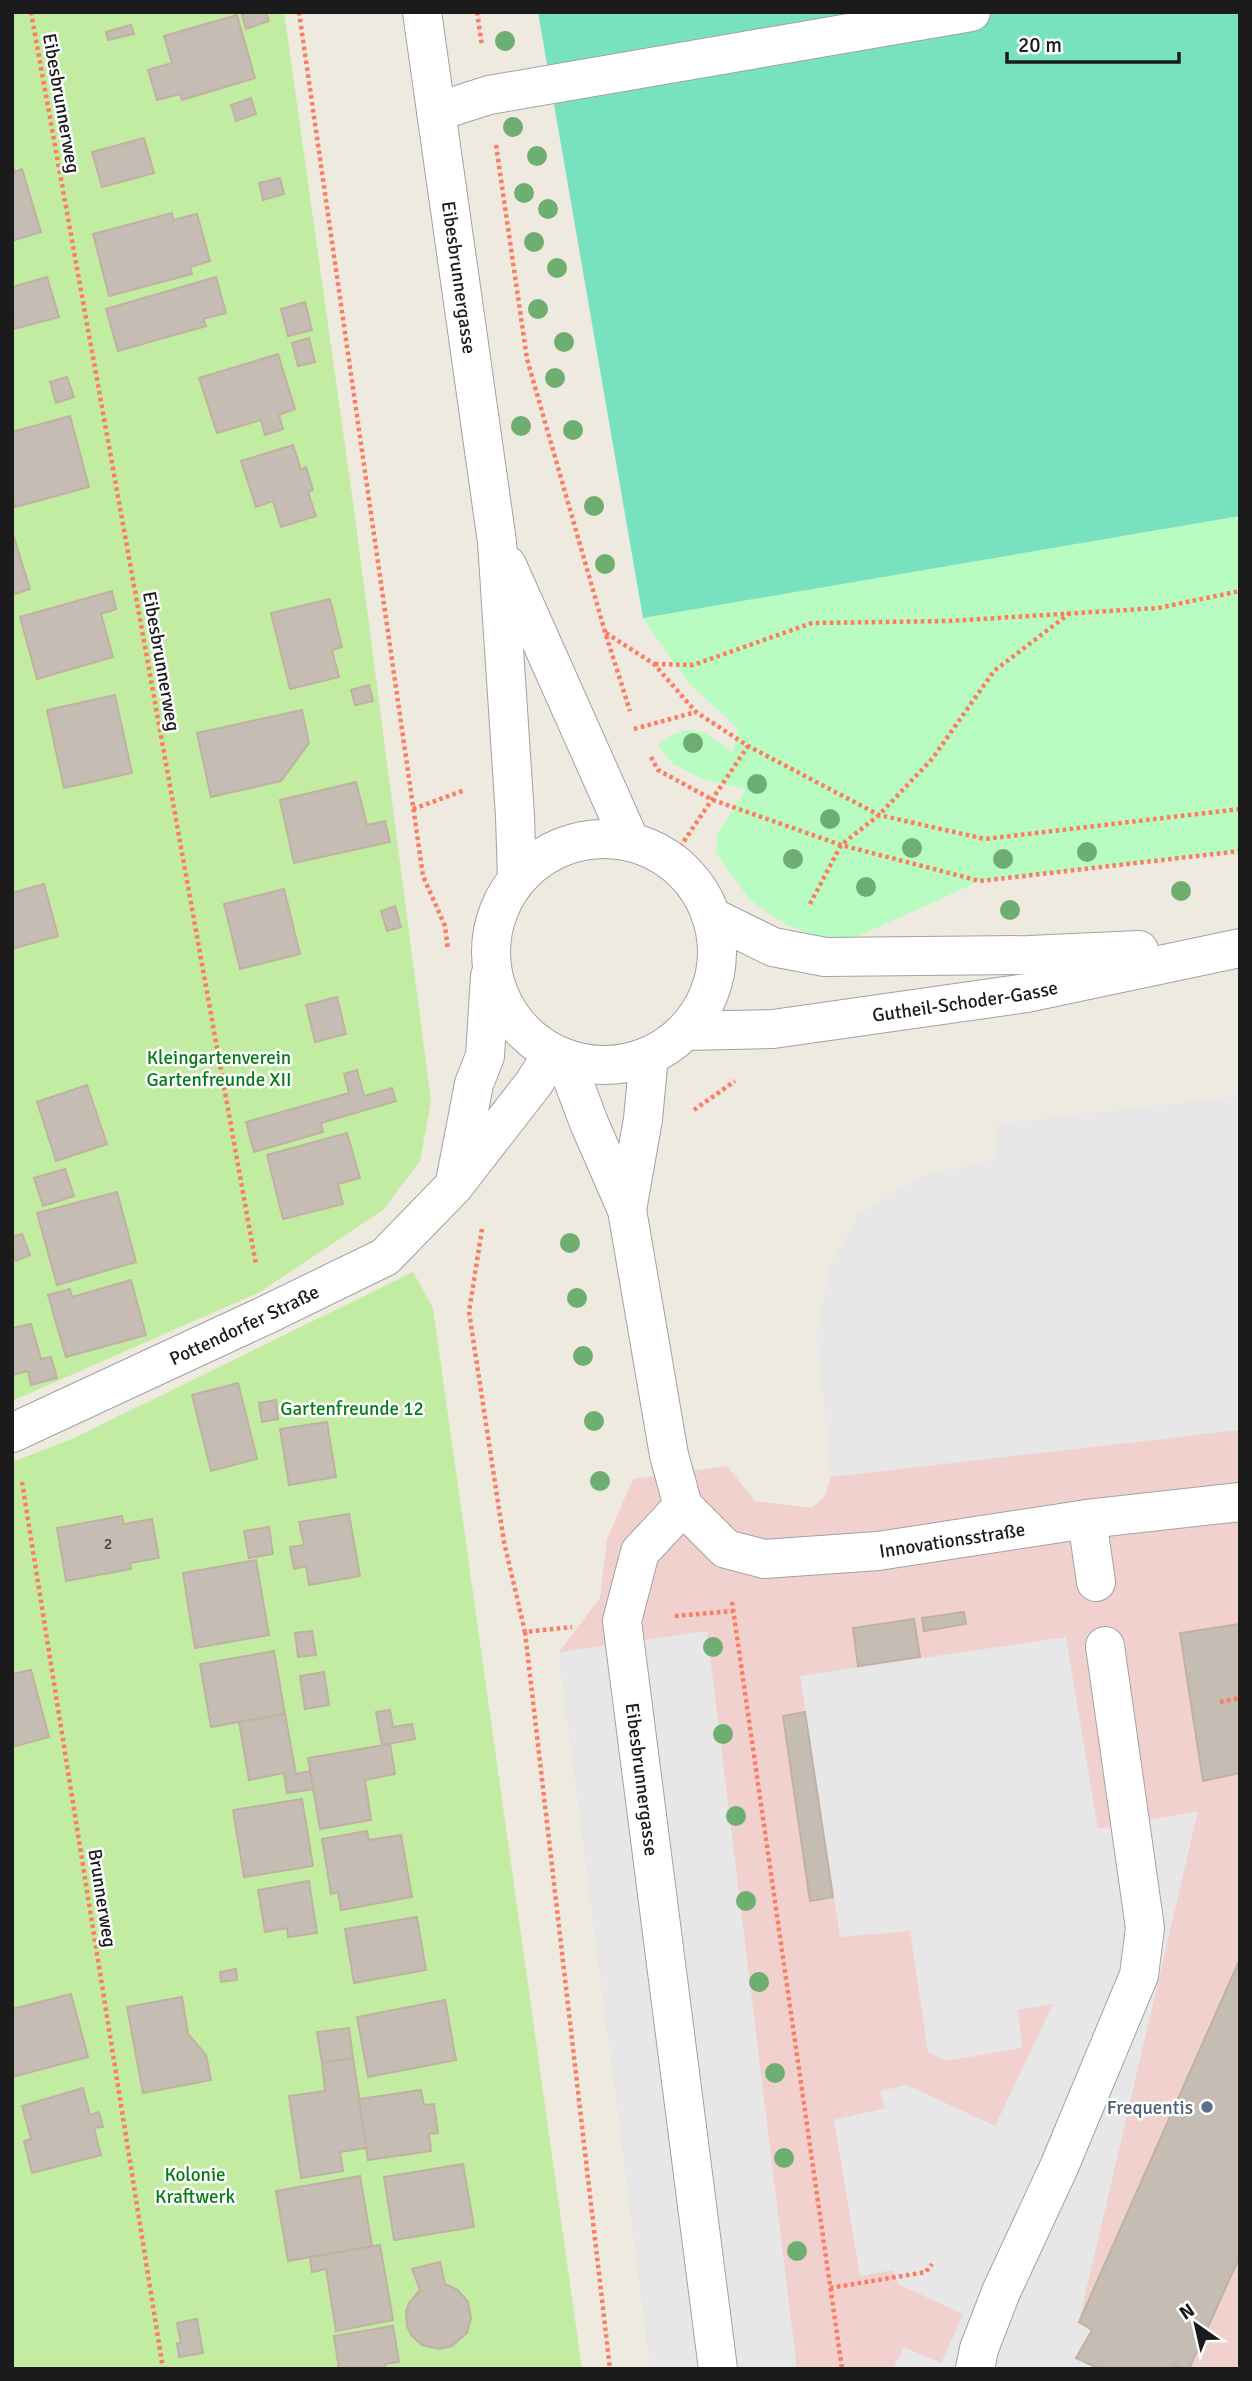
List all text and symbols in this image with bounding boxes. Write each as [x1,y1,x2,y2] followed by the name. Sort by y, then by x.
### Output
[1007,21,1178,65] scale bar
[37,31,85,175] street label: Eibesbrunnerweg
[1018,32,1062,58] text: 20 m
[436,199,481,356] street label: Eibesbrunnergasse
[137,589,185,733] street label: Eibesbrunnerweg
[871,976,1060,1028] street label: Gutheil-Schoder-Gasse
[146,1046,292,1092] park label: Kleingartenverein Gartenfreunde XII
[166,1280,323,1371] street label: Pottendorfer Straße
[280,1397,424,1421] park label: Gartenfreunde 12
[877,1518,1027,1564] street label: Innovationsstraße
[104,1534,112,1554] house number: 2
[620,1702,663,1858] street label: Eibesbrunnergasse
[82,1847,122,1949] street label: Brunnerweg
[1107,2096,1193,2120] place label: Frequentis
[1199,2099,1215,2115] marker: Frequentis
[155,2163,235,2209] park label: Kolonie Kraftwerk
[1161,2290,1231,2360] north arrow
[1175,2298,1199,2325] text: N

